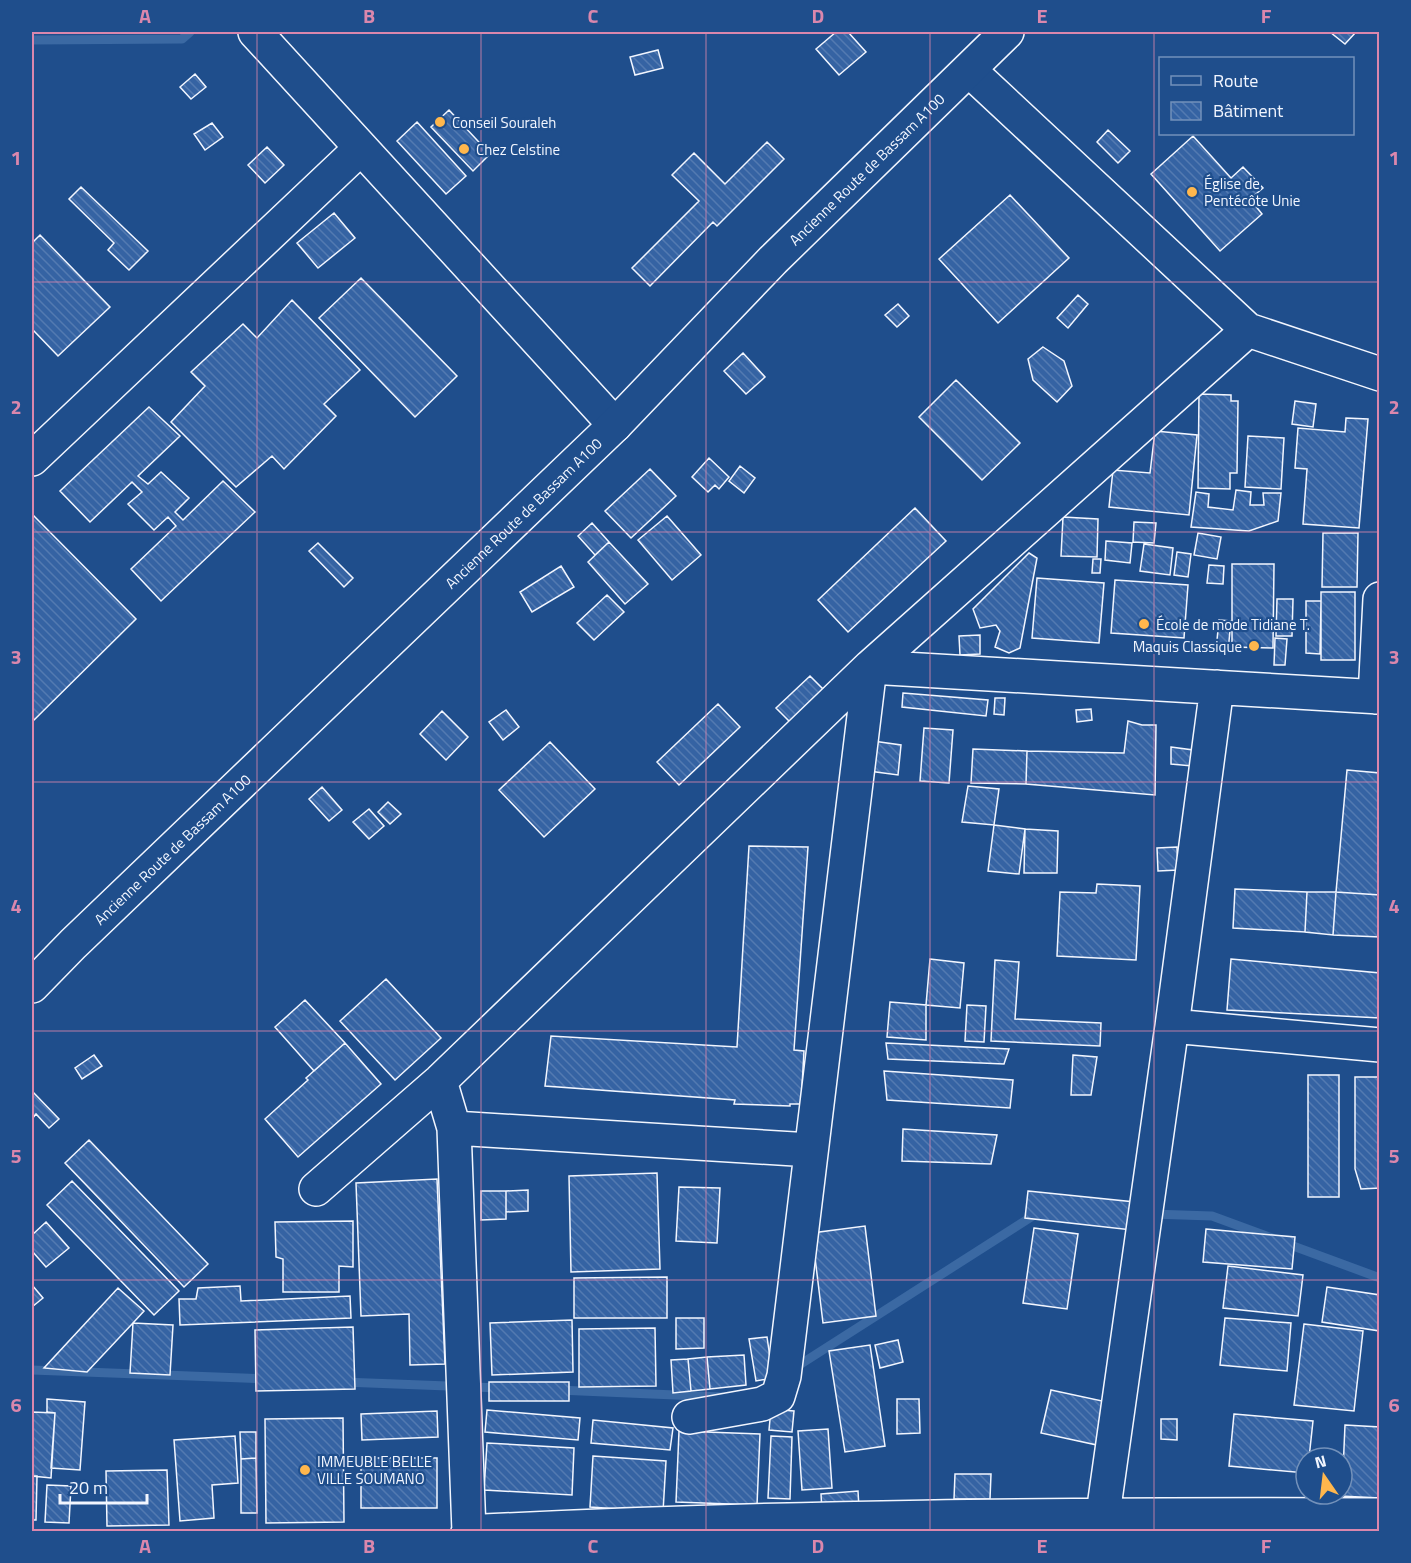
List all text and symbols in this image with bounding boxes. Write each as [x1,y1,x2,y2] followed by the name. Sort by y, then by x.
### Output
[139,0,151,31] text: A
[363,0,375,31] text: B
[588,0,599,31] text: C
[812,0,824,31] text: D
[1036,0,1048,31] text: E
[1261,0,1272,31] text: F
[1159,57,1354,135] legend
[1213,67,1258,94] text: Route
[783,88,950,250] street label: Ancienne Route de Bassam A100
[1213,97,1284,124] text: Bâtiment
[452,111,556,134] place label: Conseil Souraleh
[433,115,447,129] marker: Conseil Souraleh
[476,138,560,161] place label: Chez Celstine
[10,142,22,173] text: 1
[457,142,471,156] marker: Chez Celstine
[1388,142,1400,173] text: 1
[1204,172,1300,212] place label: Église de Pentécôte Unie
[1185,185,1199,199] marker: Église de Pentécôte Unie
[10,391,22,422] text: 2
[1388,391,1400,422] text: 2
[440,432,607,594] street label: Ancienne Route de Bassam A100
[1156,613,1310,636] place label: École de mode Tidiane T.
[1137,617,1151,631] marker: École de mode Tidiane T.
[1133,635,1242,658] place label: Maquis Classique
[1247,639,1261,653] marker: Maquis Classique
[10,641,22,672] text: 3
[1388,641,1400,672] text: 3
[88,768,256,930] street label: Ancienne Route de Bassam A100
[10,890,22,921] text: 4
[1388,890,1400,921] text: 4
[10,1140,22,1171] text: 5
[1388,1140,1400,1171] text: 5
[10,1389,22,1420] text: 6
[1388,1389,1400,1420] text: 6
[1294,1446,1354,1506] north arrow
[1312,1448,1329,1474] text: N
[317,1450,432,1490] place label: IMMEUBLE BELLE VILLE SOUMANO
[298,1463,312,1477] marker: IMMEUBLE BELLE VILLE SOUMANO
[60,1467,147,1505] scale bar
[69,1474,108,1501] text: 20 m
[139,1530,151,1561] text: A
[363,1530,375,1561] text: B
[588,1530,599,1561] text: C
[812,1530,824,1561] text: D
[1036,1530,1048,1561] text: E
[1261,1530,1272,1561] text: F

